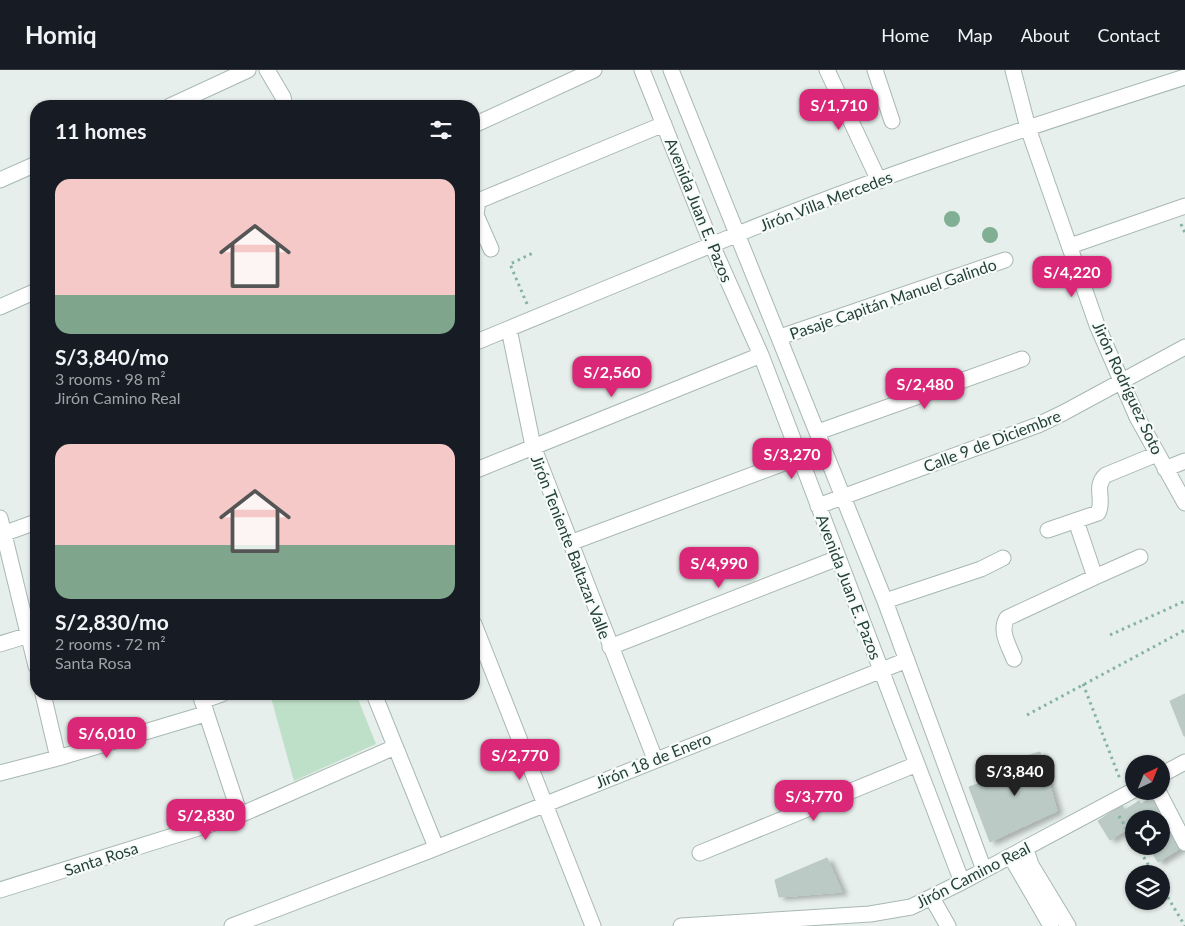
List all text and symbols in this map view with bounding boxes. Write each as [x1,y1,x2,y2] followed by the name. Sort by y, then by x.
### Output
[25,20,97,49] text: Homiq
[881,24,929,46] text: Home
[957,24,993,46] text: Map
[1021,24,1070,46] text: About
[1098,24,1160,46] text: Contact
[793,88,885,131] pin: S/1,710
[810,95,868,114] text: S/1,710
[427,116,455,144] icon: filters
[55,118,146,143] text: 11 homes
[662,135,737,285] street label: Avenida Juan E. Pazos
[757,166,895,235] street label: Jirón Villa Mercedes
[210,211,300,301] icon: home
[787,254,999,343] street label: Pasaje Capitán Manuel Galindo
[1026,256,1118,298] pin: S/4,220
[1043,262,1101,281] text: S/4,220
[1089,318,1168,457] street label: Jirón Rodríguez Soto
[55,344,169,369] text: S/3,840/mo
[566,356,658,398] pin: S/2,560
[583,362,641,381] text: S/2,560
[879,368,971,410] pin: S/2,480
[55,369,166,388] text: 3 rooms · 98 m²
[896,374,954,393] text: S/2,480
[55,388,180,407] text: Jirón Camino Real
[921,406,1063,475] street label: Calle 9 de Diciembre
[746,438,838,480] pin: S/3,270
[763,444,821,463] text: S/3,270
[528,452,615,641] street label: Jirón Teniente Baltazar Valle
[210,476,300,566] icon: home
[813,512,886,662] street label: Avenida Juan E. Pazos
[673,546,765,589] pin: S/4,990
[690,553,748,572] text: S/4,990
[55,609,169,634] text: S/2,830/mo
[55,634,166,653] text: 2 rooms · 72 m²
[55,653,132,672] text: Santa Rosa
[61,716,153,759] pin: S/6,010
[78,723,136,742] text: S/6,010
[592,728,713,791] street label: Jirón 18 de Enero
[474,738,566,781] pin: S/2,770
[491,745,549,764] text: S/2,770
[969,754,1061,797] pin: S/3,840
[1125,755,1170,800] north arrow
[1125,755,1170,910] map controls
[986,761,1044,780] text: S/3,840
[768,780,860,822] pin: S/3,770
[785,786,843,805] text: S/3,770
[160,798,252,841] pin: S/2,830
[177,805,235,824] text: S/2,830
[1125,810,1170,855] button: locate
[61,838,140,879] street label: Santa Rosa
[913,838,1033,912] street label: Jirón Camino Real
[1125,865,1170,910] button: layers

